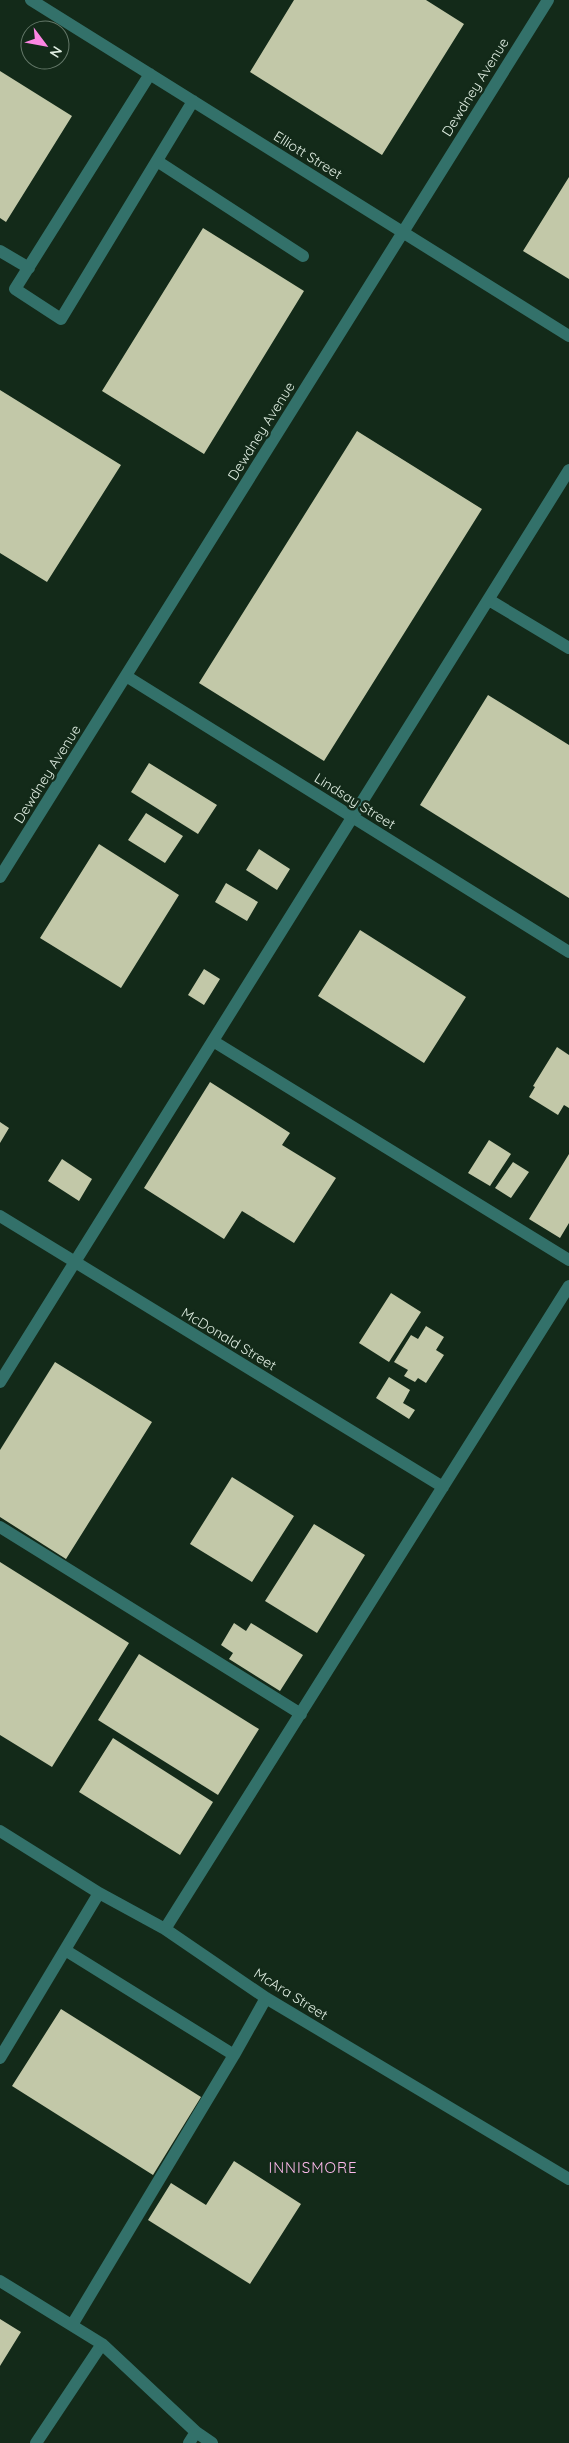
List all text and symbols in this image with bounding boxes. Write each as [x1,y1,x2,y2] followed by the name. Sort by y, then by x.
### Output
[20,20,70,70] north arrow
[438,34,513,140] street label: Dewdney Avenue
[46,43,66,61] text: N
[270,127,346,183] street label: Elliott Street
[224,378,299,484] street label: Dewdney Avenue
[10,721,85,827] street label: Dewdney Avenue
[311,769,399,833] street label: Lindsay Street
[178,1304,280,1375] street label: McDonald Street
[251,1964,331,2024] street label: McAra Street
[268,2158,358,2177] district label: INNISMORE

